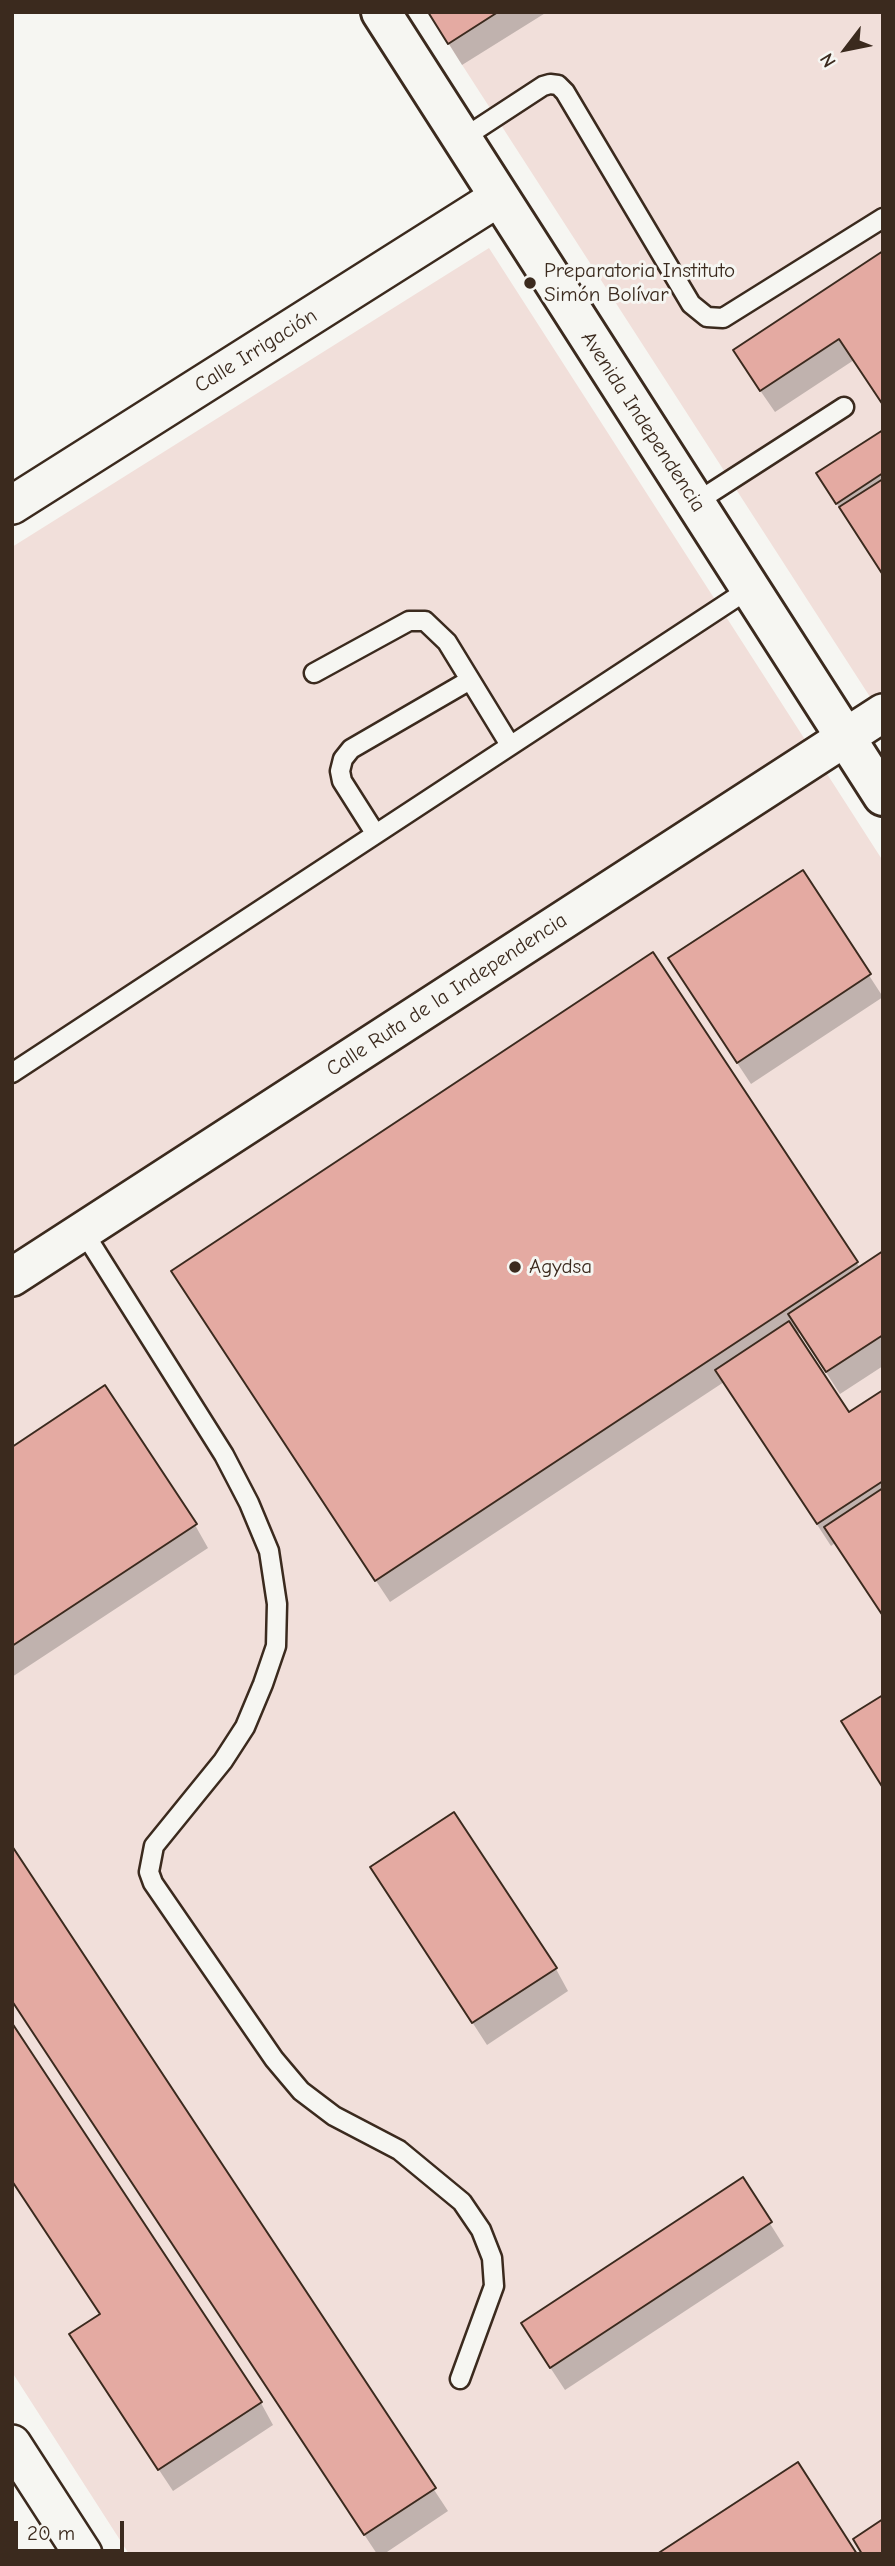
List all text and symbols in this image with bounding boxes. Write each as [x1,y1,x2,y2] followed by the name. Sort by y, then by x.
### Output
[811,14,881,84] north arrow
[816,49,841,71] text: N
[544,258,735,308] place label: Preparatoria Instituto Simón Bolívar
[522,275,538,291] marker: Preparatoria Instituto Simón Bolívar
[190,303,322,399] street label: Calle Irrigación
[575,327,711,517] street label: Avenida Independencia
[322,908,572,1082] street label: Calle Ruta de la Independencia
[529,1254,592,1280] place label: Agydsa
[507,1259,523,1275] marker: Agydsa
[18,2506,128,2550] scale bar
[27,2521,75,2545] text: 20 m

